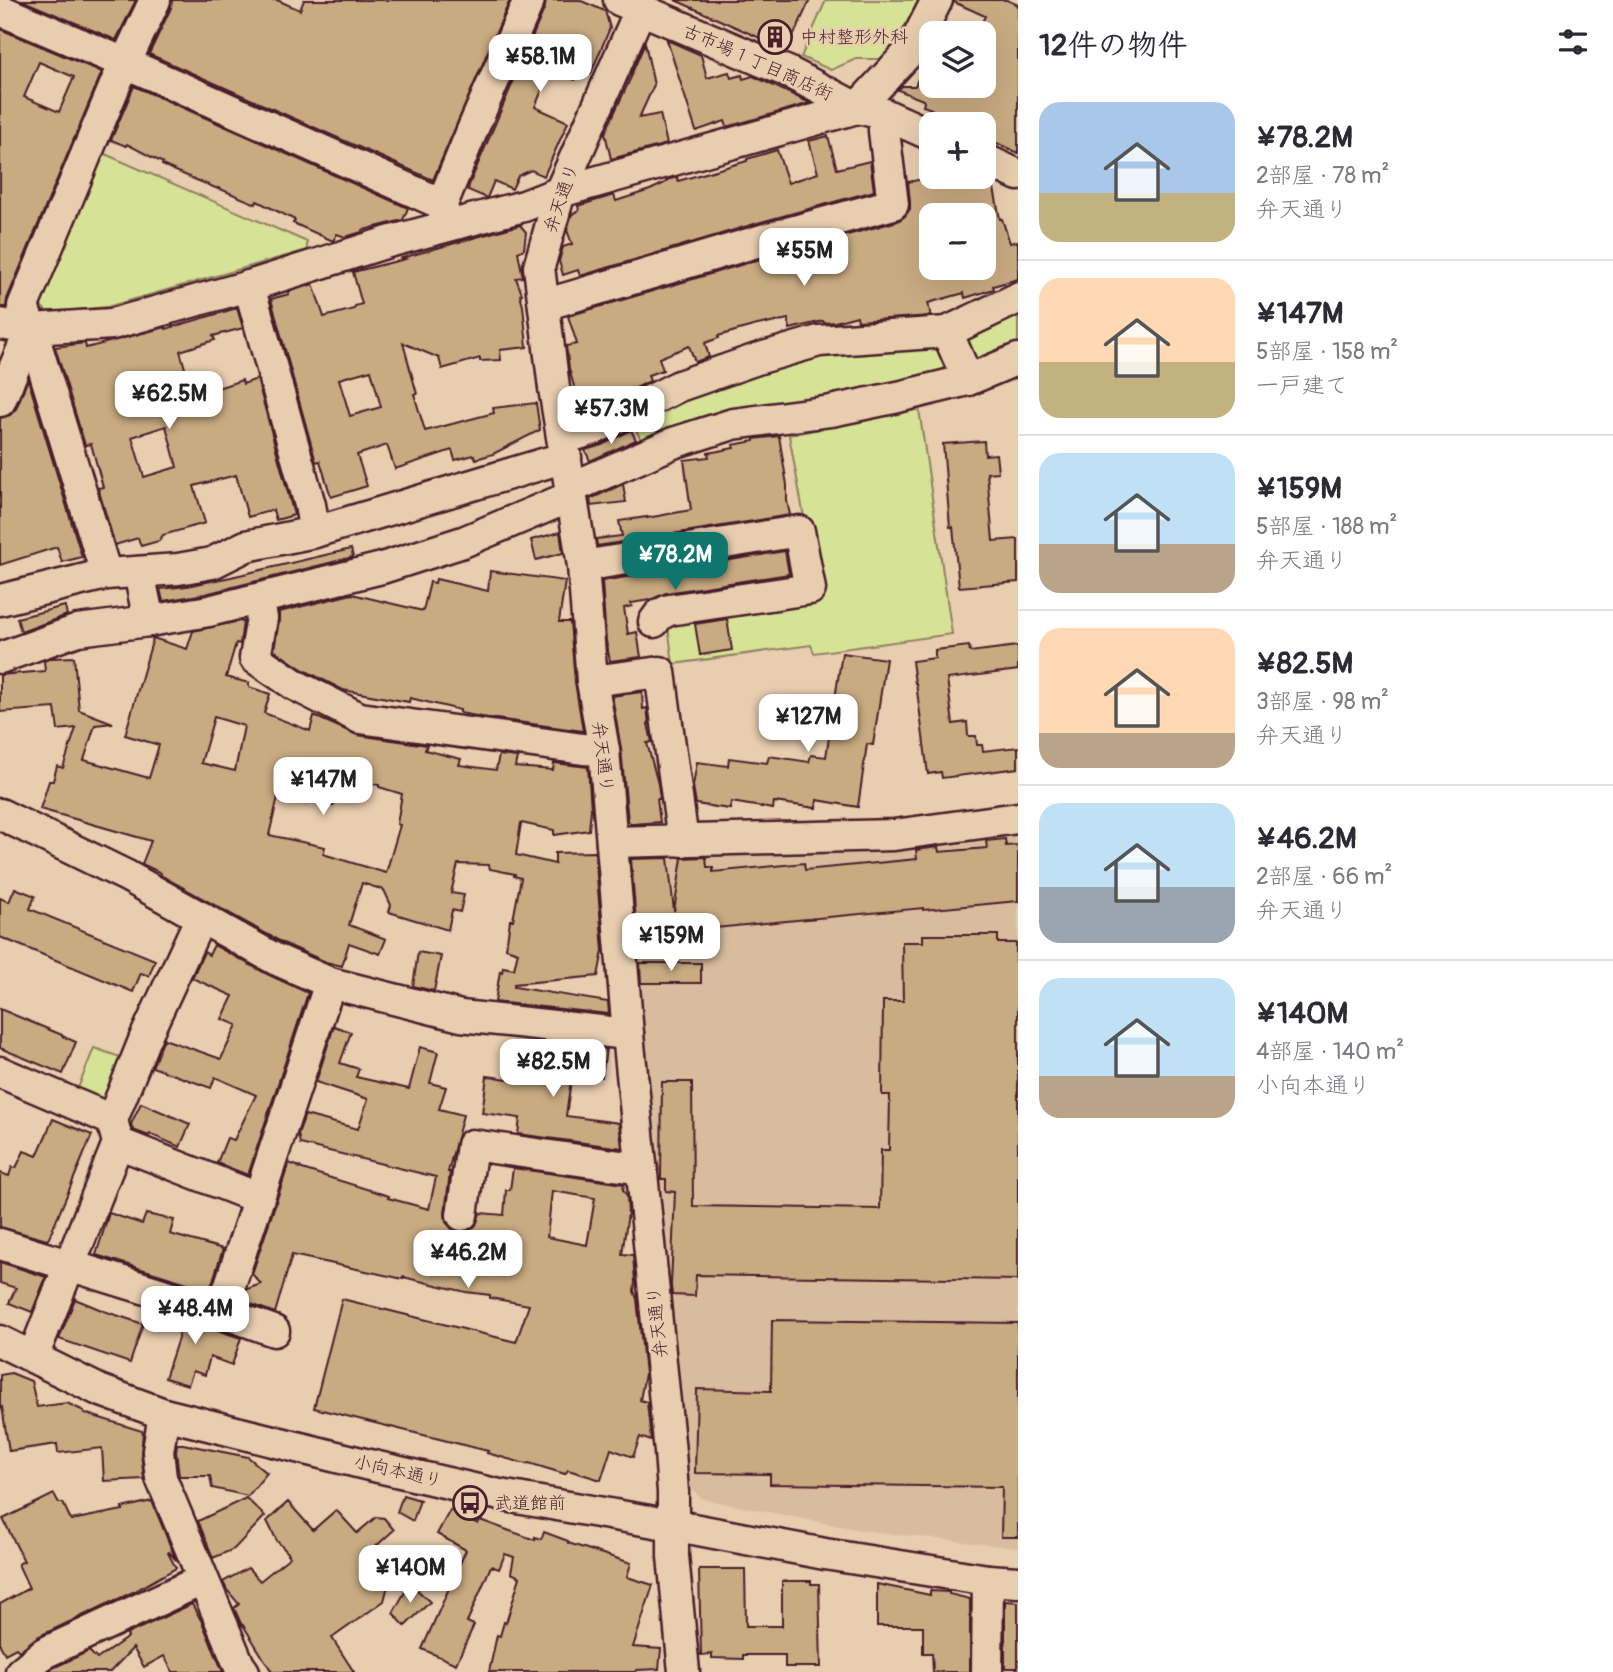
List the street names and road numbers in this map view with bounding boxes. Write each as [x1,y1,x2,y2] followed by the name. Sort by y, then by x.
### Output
[679,19,836,106] street label: 古市場１丁目商店街
[539,160,584,236] street label: 弁天通り
[587,720,618,794] street label: 弁天通り
[642,1285,673,1359] street label: 弁天通り
[351,1450,444,1493] street label: 小向本通り

